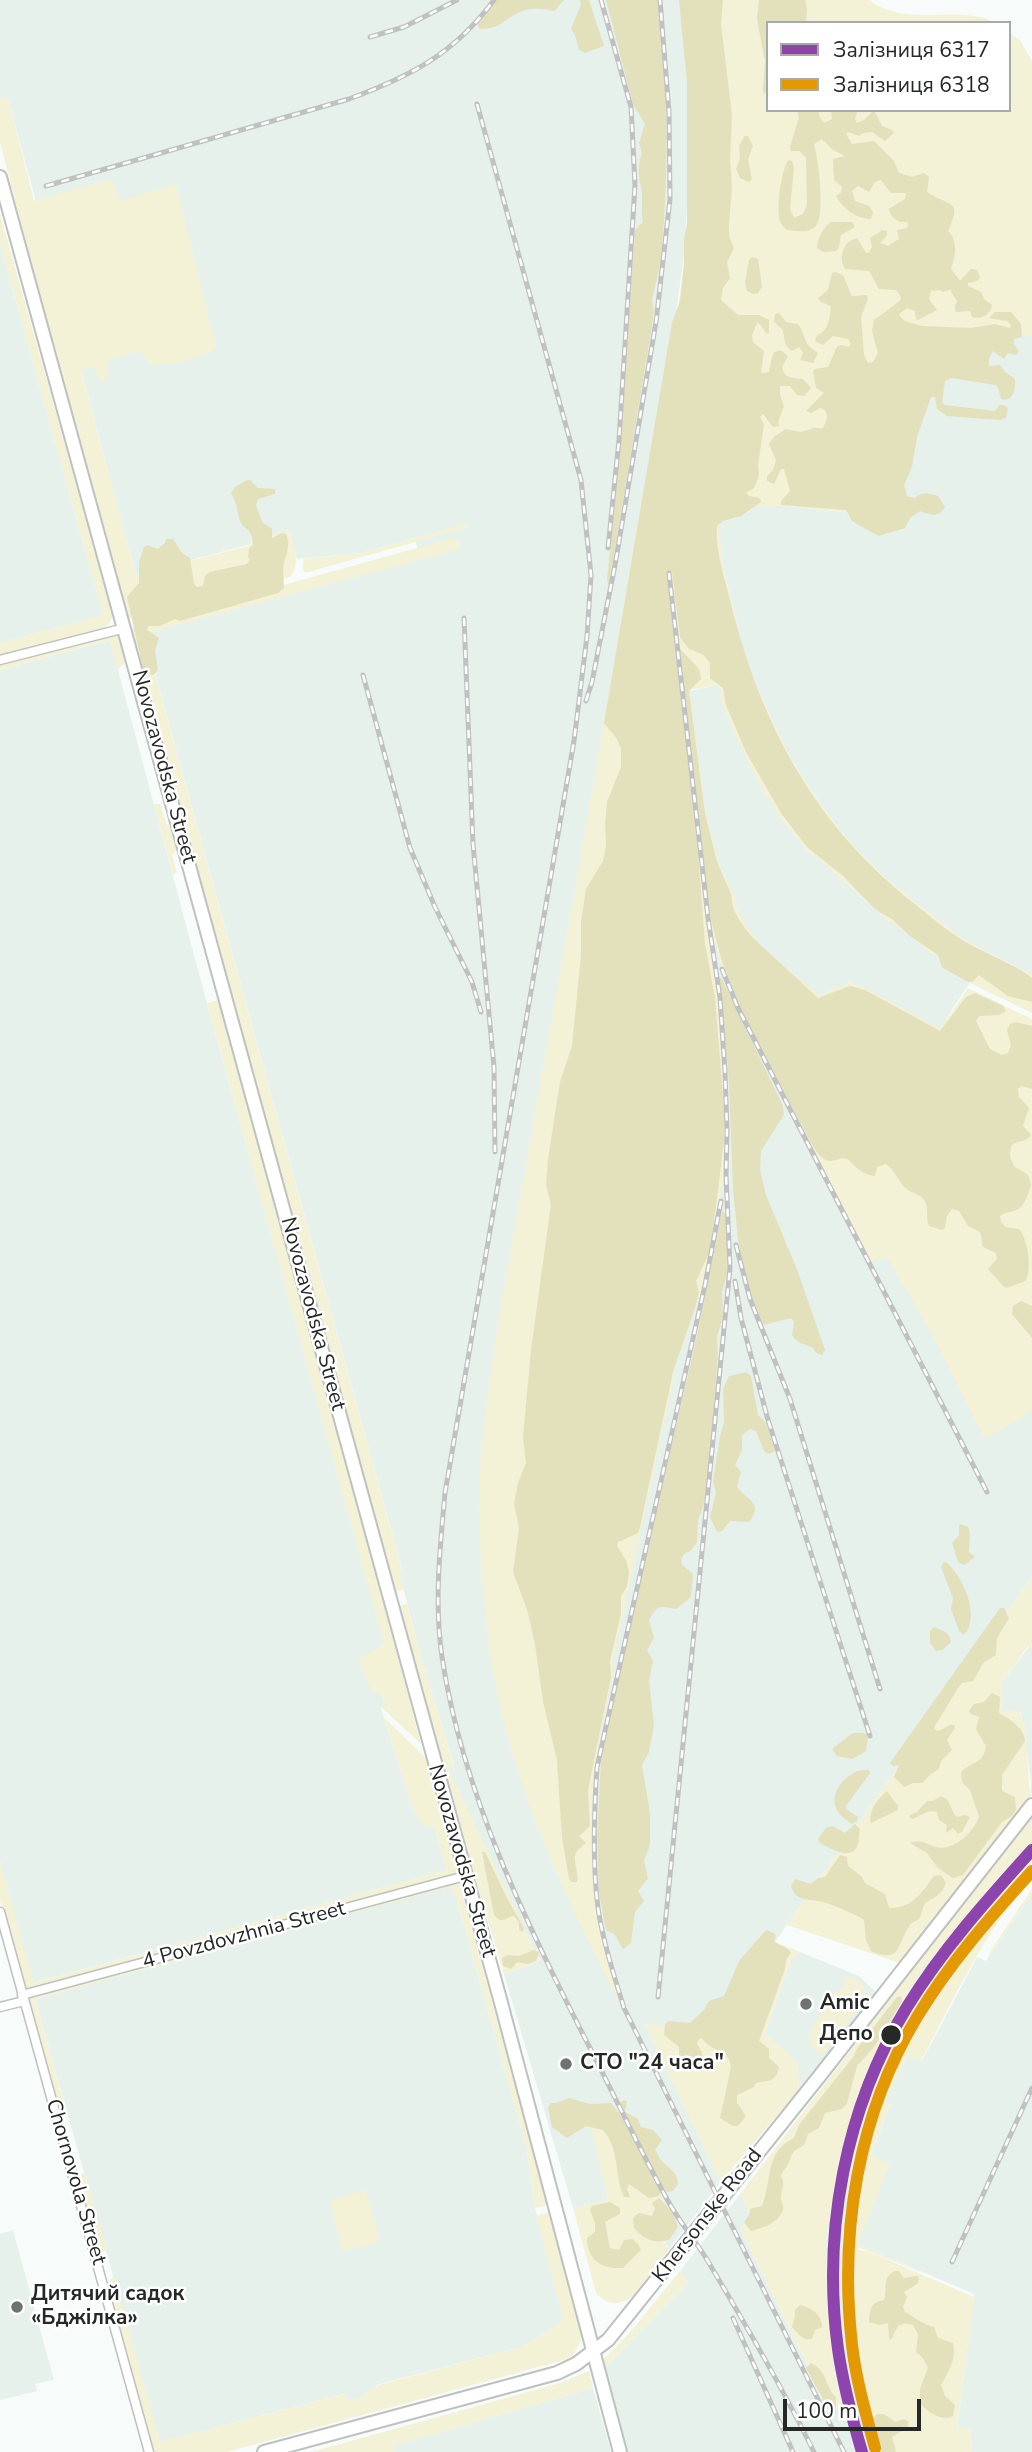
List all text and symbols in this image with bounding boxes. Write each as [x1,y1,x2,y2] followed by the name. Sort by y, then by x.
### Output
[766,21,1011,112] legend
[833,36,990,64] text: Залізниця 6317
[833,71,990,99] text: Залізниця 6318
[125,668,201,866] street label: Novozavodska Street
[274,1215,350,1413] street label: Novozavodska Street
[421,1762,501,1960] street label: Novozavodska Street
[140,1897,348,1975] street label: 4 Povzdovzhnia Street
[820,1991,869,2017] place label: Amic
[798,1996,814,2012] marker: Amic
[819,2022,873,2048] place label: Депо
[879,2023,903,2047] marker: Депо
[580,2051,724,2077] place label: СТО "24 часа"
[558,2056,574,2072] marker: СТО "24 часа"
[39,2096,111,2268] street label: Chornovola Street
[648,2144,768,2288] street label: Khersonske Road
[31,2282,184,2332] place label: Дитячий садок «Бджілка»
[9,2299,25,2315] marker: Дитячий садок «Бджілка»
[787,2386,925,2430] scale bar
[796,2397,857,2425] text: 100 m

